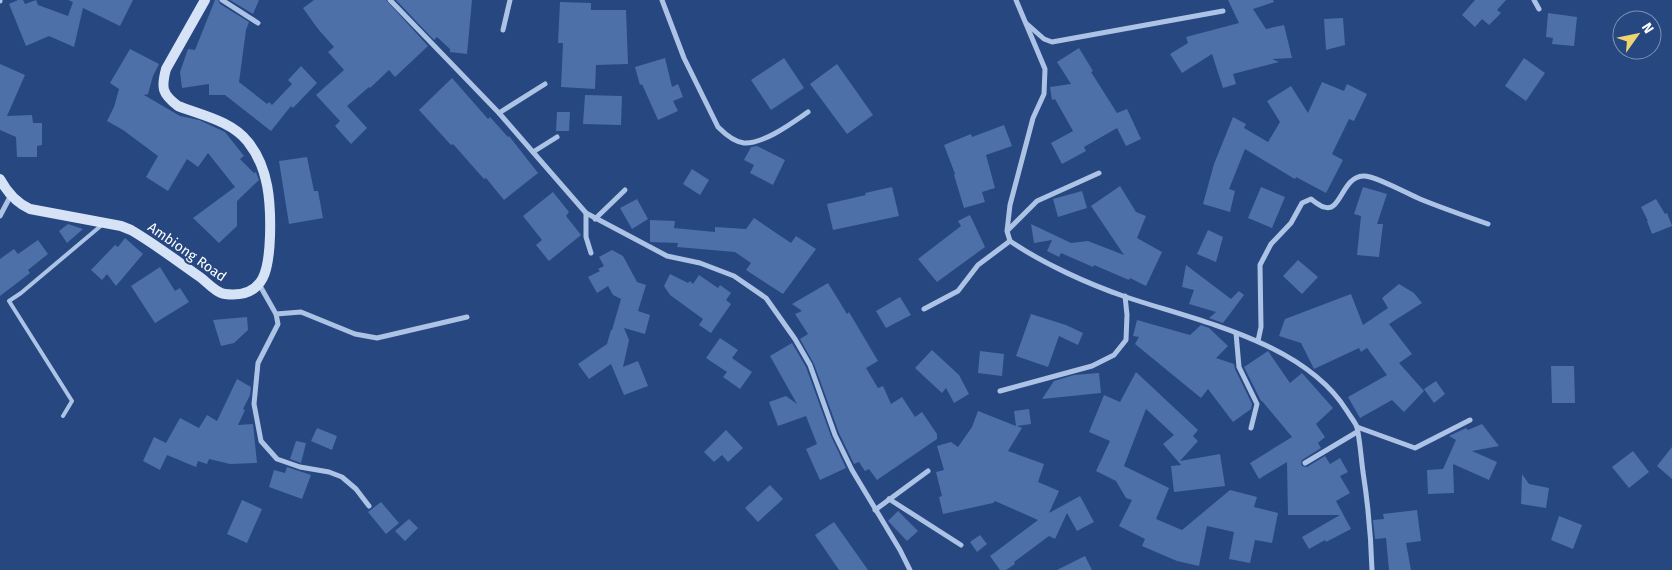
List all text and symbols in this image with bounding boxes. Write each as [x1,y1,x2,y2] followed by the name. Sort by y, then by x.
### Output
[1612,10,1662,60] north arrow
[1638,20,1657,37] text: N
[144,219,230,285] street label: Ambiong Road

